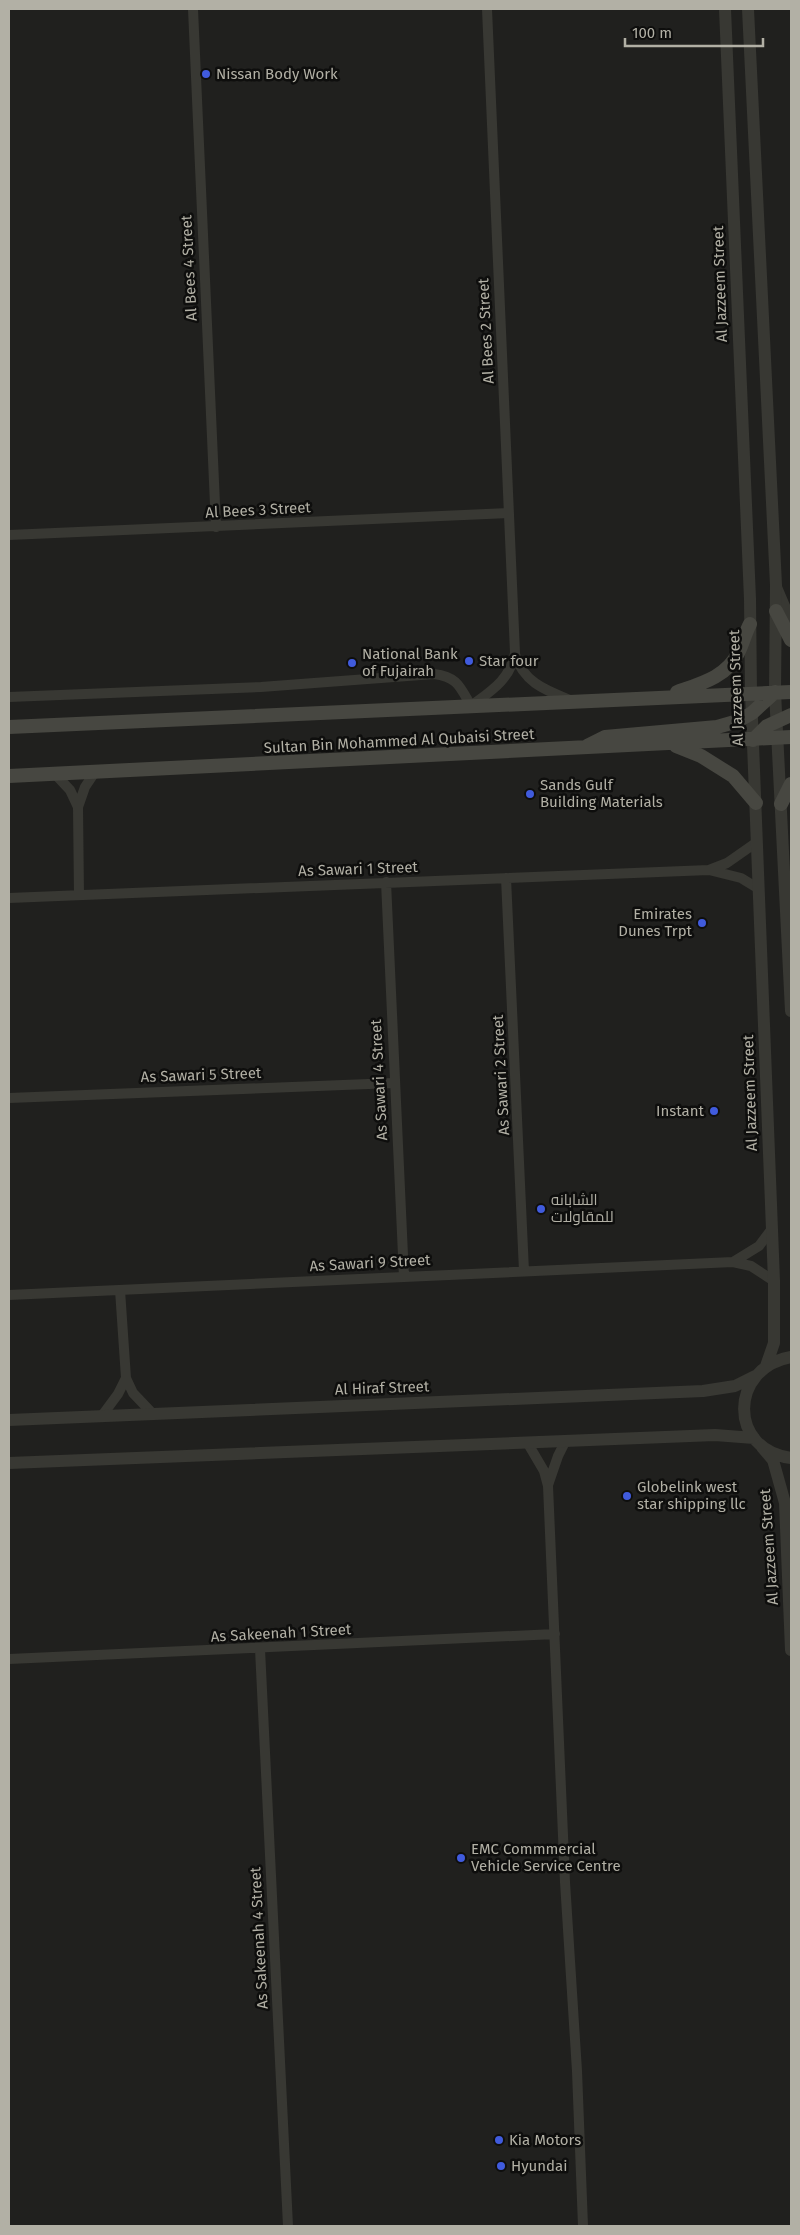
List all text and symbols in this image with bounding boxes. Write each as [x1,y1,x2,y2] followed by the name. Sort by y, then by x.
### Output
[625,15,762,47] scale bar
[632,24,672,42] text: 100 m
[216,65,338,83] place label: Nissan Body Work
[200,68,212,80] marker: Nissan Body Work
[177,214,201,321] street label: Al Bees 4 Street
[709,225,731,343] street label: Al Jazzeem Street
[474,277,498,384] street label: Al Bees 2 Street
[205,498,312,522] street label: Al Bees 3 Street
[725,629,747,747] street label: Al Jazzeem Street
[362,645,458,680] place label: National Bank of Fujairah
[479,652,539,670] place label: Star four
[463,655,475,667] marker: Star four
[346,657,358,669] marker: National Bank of Fujairah
[263,725,535,757] street label: Sultan Bin Mohammed Al Qubaisi Street
[540,776,663,811] place label: Sands Gulf Building Materials
[524,788,536,800] marker: Sands Gulf Building Materials
[298,858,419,880] street label: As Sawari 1 Street
[618,905,693,940] place label: Emirates Dunes Trpt
[696,917,708,929] marker: Emirates Dunes Trpt
[489,1014,513,1136] street label: As Sawari 2 Street
[367,1018,391,1141] street label: As Sawari 4 Street
[739,1034,761,1152] street label: Al Jazzeem Street
[140,1064,262,1086] street label: As Sawari 5 Street
[656,1102,705,1120] place label: Instant
[708,1105,720,1117] marker: Instant
[551,1191,614,1226] place label: الشابانه للمقاولات
[535,1203,547,1215] marker: الشابانه للمقاولات
[309,1251,432,1275] street label: As Sawari 9 Street
[334,1377,430,1399] street label: Al Hiraf Street
[637,1478,746,1513] place label: Globelink west star shipping llc
[756,1488,782,1606] street label: Al Jazzeem Street
[621,1490,633,1502] marker: Globelink west star shipping llc
[210,1620,352,1646] street label: As Sakeenah 1 Street
[471,1840,621,1875] place label: EMC Commmercial Vehicle Service Centre
[455,1852,467,1864] marker: EMC Commmercial Vehicle Service Centre
[246,1866,272,2009] street label: As Sakeenah 4 Street
[509,2131,581,2149] place label: Kia Motors
[493,2134,505,2146] marker: Kia Motors
[511,2157,567,2175] place label: Hyundai
[495,2160,507,2172] marker: Hyundai

